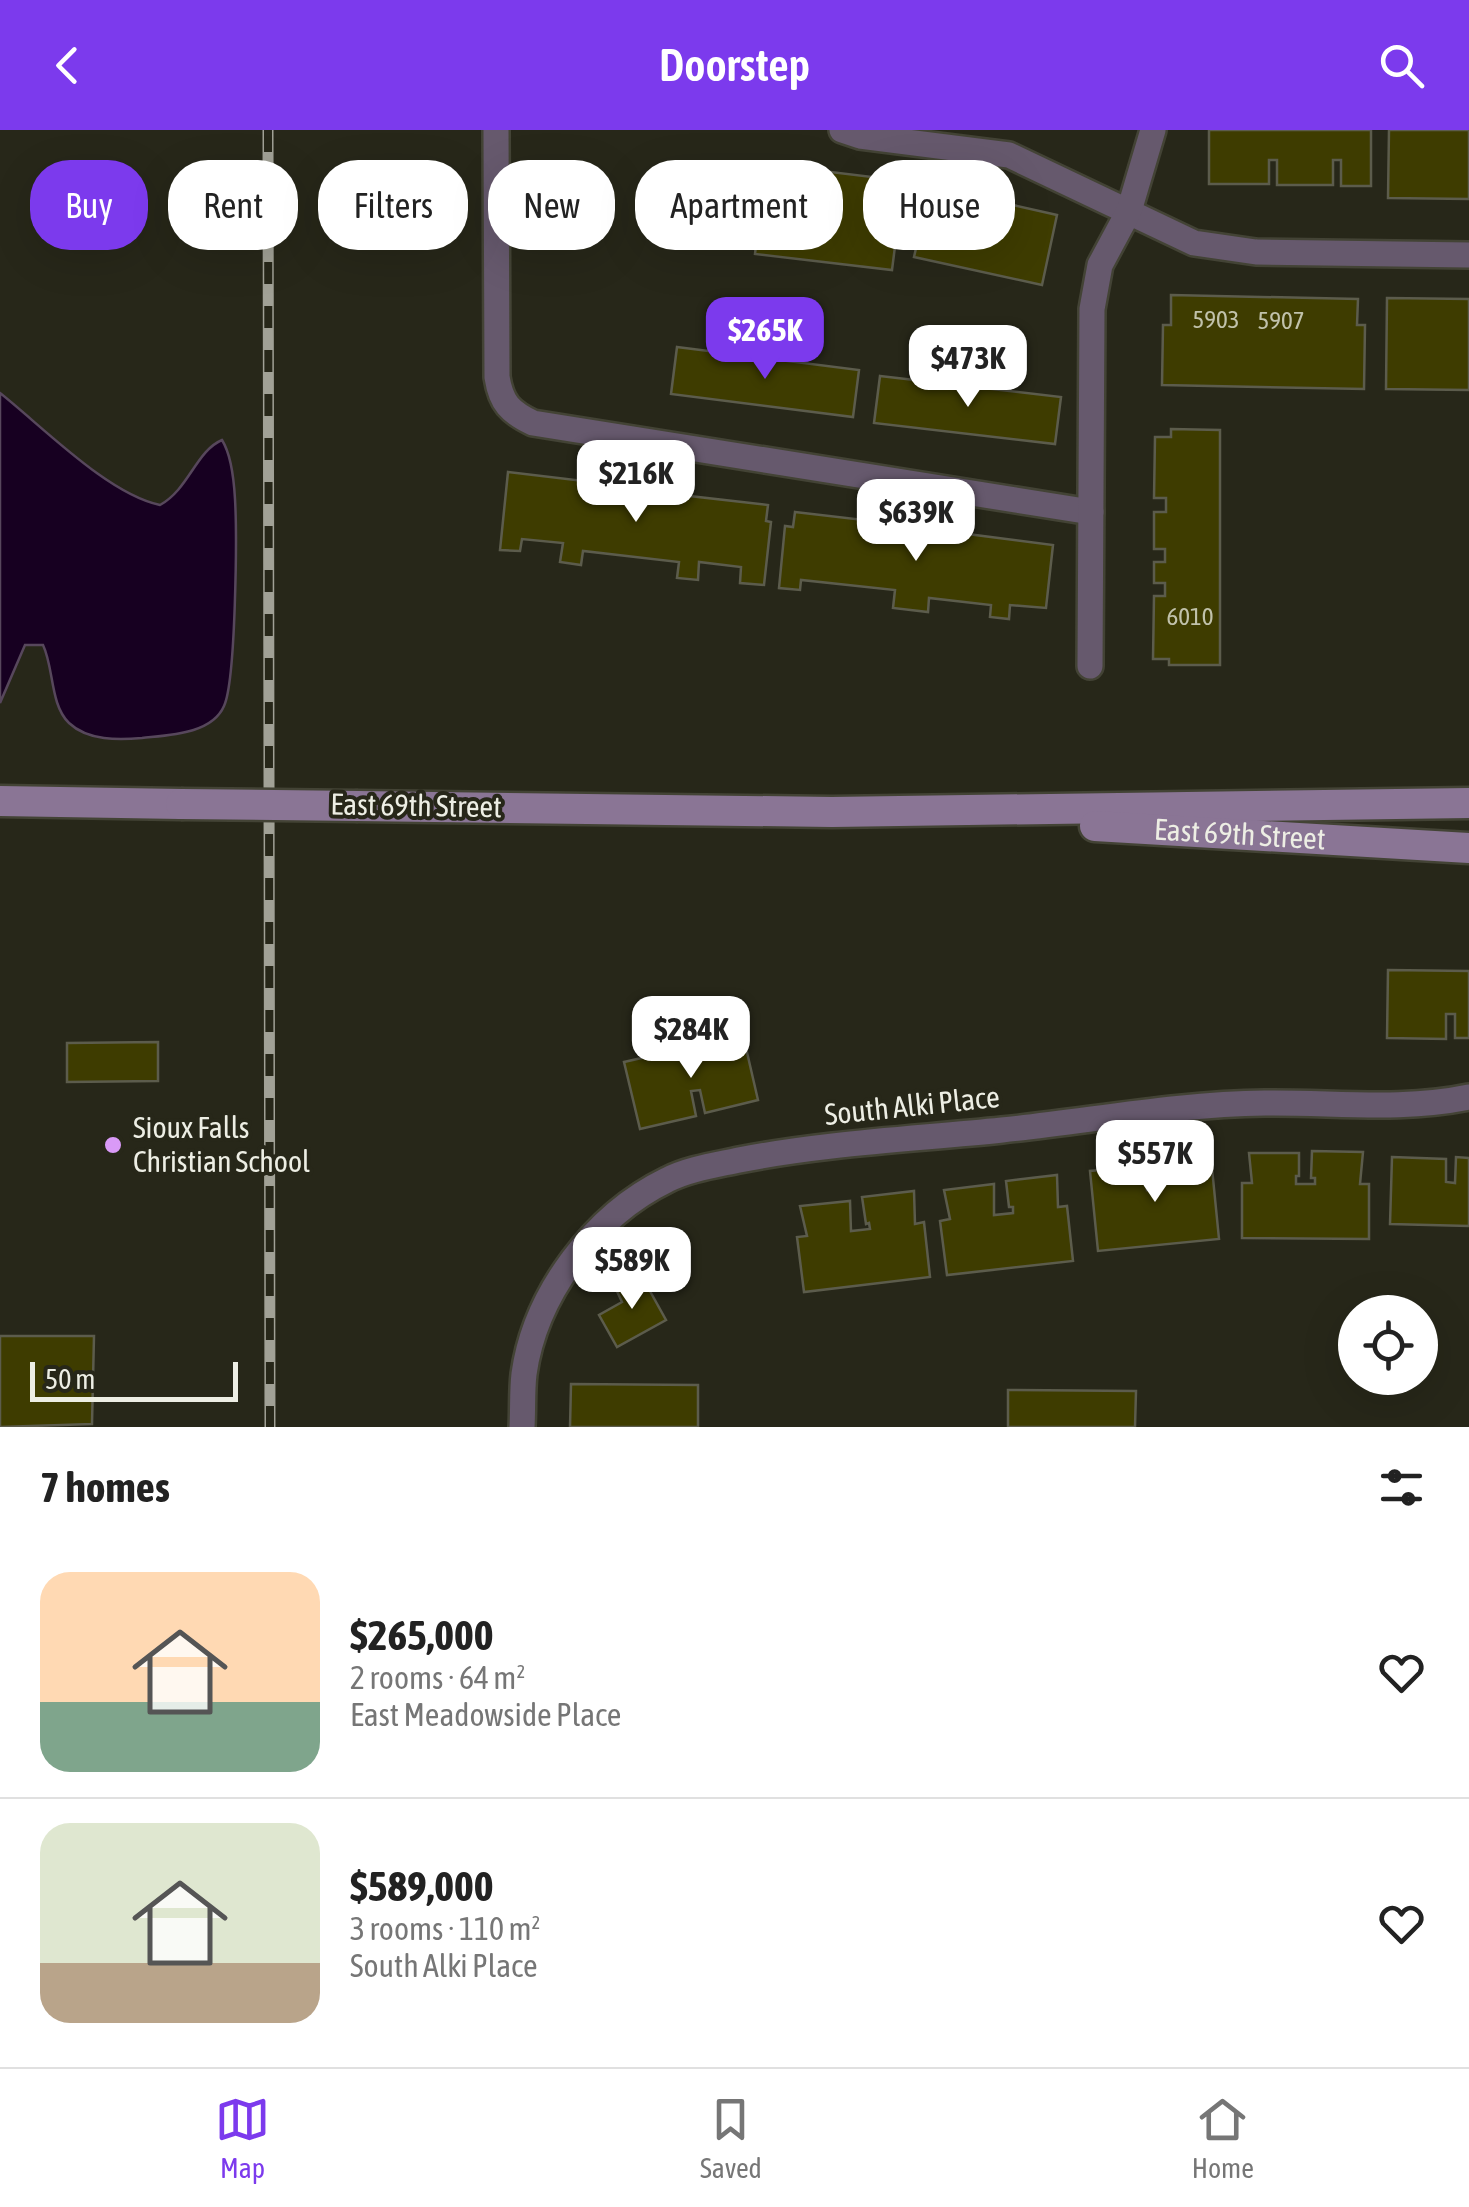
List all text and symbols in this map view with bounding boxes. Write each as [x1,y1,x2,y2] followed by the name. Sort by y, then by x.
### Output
[40,38,95,93] icon: back
[1374,38,1429,93] icon: search
[659,39,810,91] text: Doorstep
[30,160,148,250] chip: Buy
[168,160,298,250] chip: Rent
[318,160,468,250] chip: Filters
[488,160,615,250] chip: New
[635,160,843,250] chip: Apartment
[863,160,1015,250] chip: House
[695,297,835,382] pin: $265K
[1192,305,1240,333] house number: 5903
[1257,306,1305,334] house number: 5907
[728,311,802,348] text: $265K
[898,325,1038,410] pin: $473K
[931,339,1005,376] text: $473K
[566,440,706,525] pin: $216K
[599,454,673,491] text: $216K
[846,479,986,564] pin: $639K
[879,493,953,530] text: $639K
[1166,602,1214,630] house number: 6010
[330,787,502,823] street label: East 69th Street
[1153,812,1326,856] street label: East 69th Street
[621,996,761,1081] pin: $284K
[654,1010,728,1047] text: $284K
[823,1079,1001,1131] street label: South Alki Place
[133,1110,310,1178] place label: Sioux Falls Christian School
[1085,1120,1225,1205] pin: $557K
[102,1134,124,1156] marker: Sioux Falls Christian School
[1118,1134,1192,1171] text: $557K
[562,1227,702,1312] pin: $589K
[595,1241,669,1278] text: $589K
[1338,1295,1438,1395] map controls
[1338,1295,1438,1395] button: locate
[30,1357,238,1402] scale bar
[45,1363,95,1395] text: 50 m
[1374,1460,1429,1515] icon: filters
[40,1463,170,1511] text: 7 homes
[350,1611,494,1659] text: $265,000
[120,1612,240,1732] icon: home
[1374,1645,1429,1700] icon: heart
[350,1659,525,1696] text: 2 rooms · 64 m²
[350,1696,621,1733] text: East Meadowside Place
[350,1862,494,1910] text: $589,000
[120,1863,240,1983] icon: home
[1374,1896,1429,1951] icon: heart
[350,1910,540,1947] text: 3 rooms · 110 m²
[350,1947,538,1984] text: South Alki Place
[215,2092,270,2184] tab: Map
[700,2092,762,2184] tab: Saved
[1192,2092,1254,2184] tab: Home

